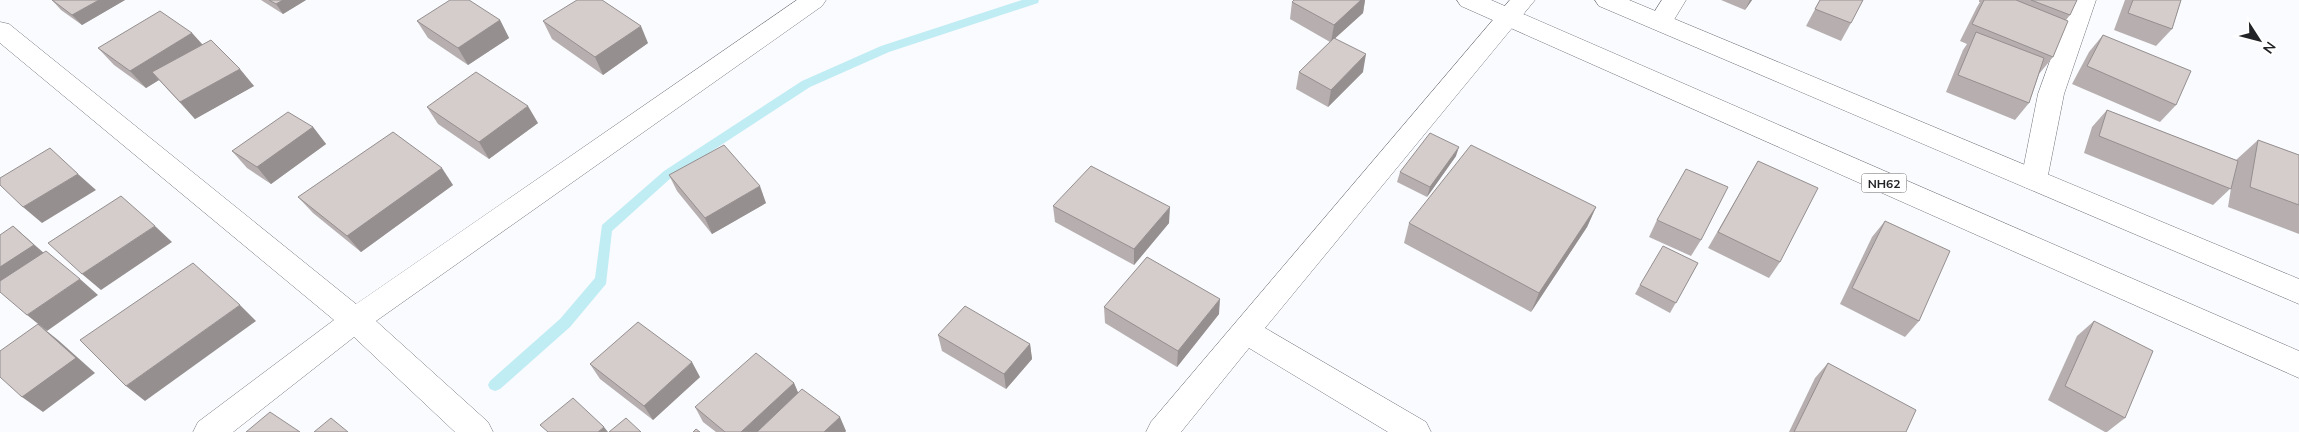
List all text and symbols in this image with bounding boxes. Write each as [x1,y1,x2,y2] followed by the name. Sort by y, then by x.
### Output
[2234,15,2284,65] north arrow
[2259,38,2280,57] text: N
[1862,174,1906,192] road number: NH62

